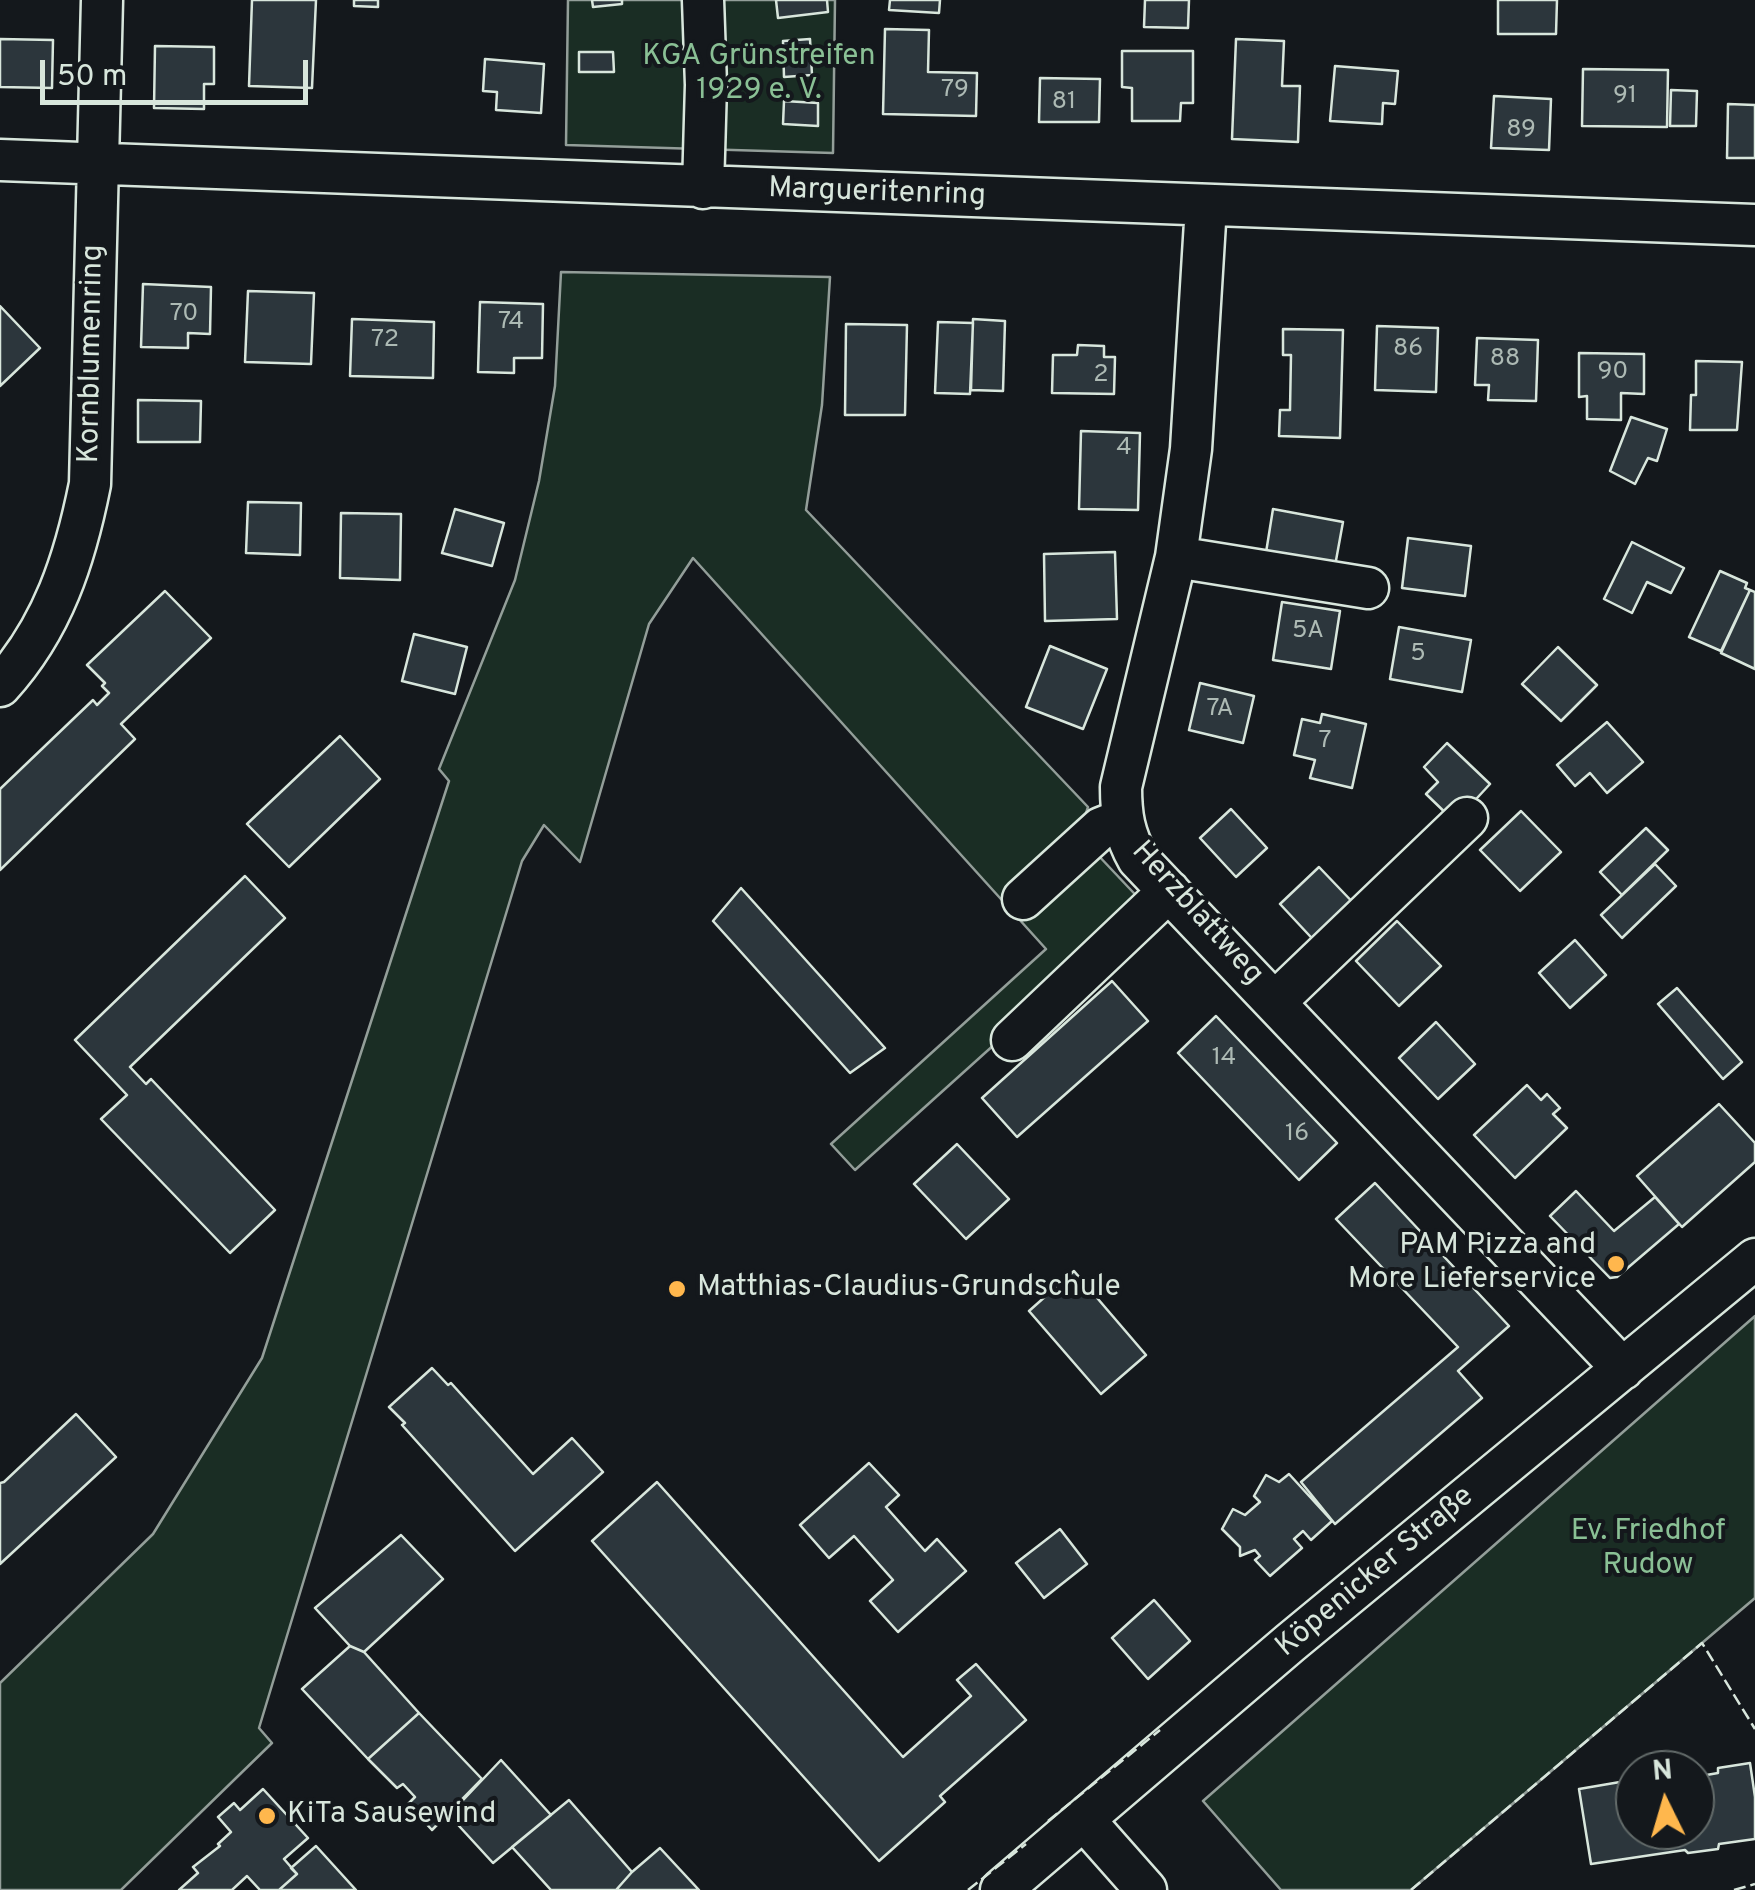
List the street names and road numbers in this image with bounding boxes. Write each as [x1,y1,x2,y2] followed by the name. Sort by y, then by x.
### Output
[768,172,986,216] street label: Margueritenring
[73,244,113,464] street label: Kornblumenring
[1122,835,1270,993] street label: Herzblattweg
[1270,1480,1482,1666] street label: Köpenicker Straße

